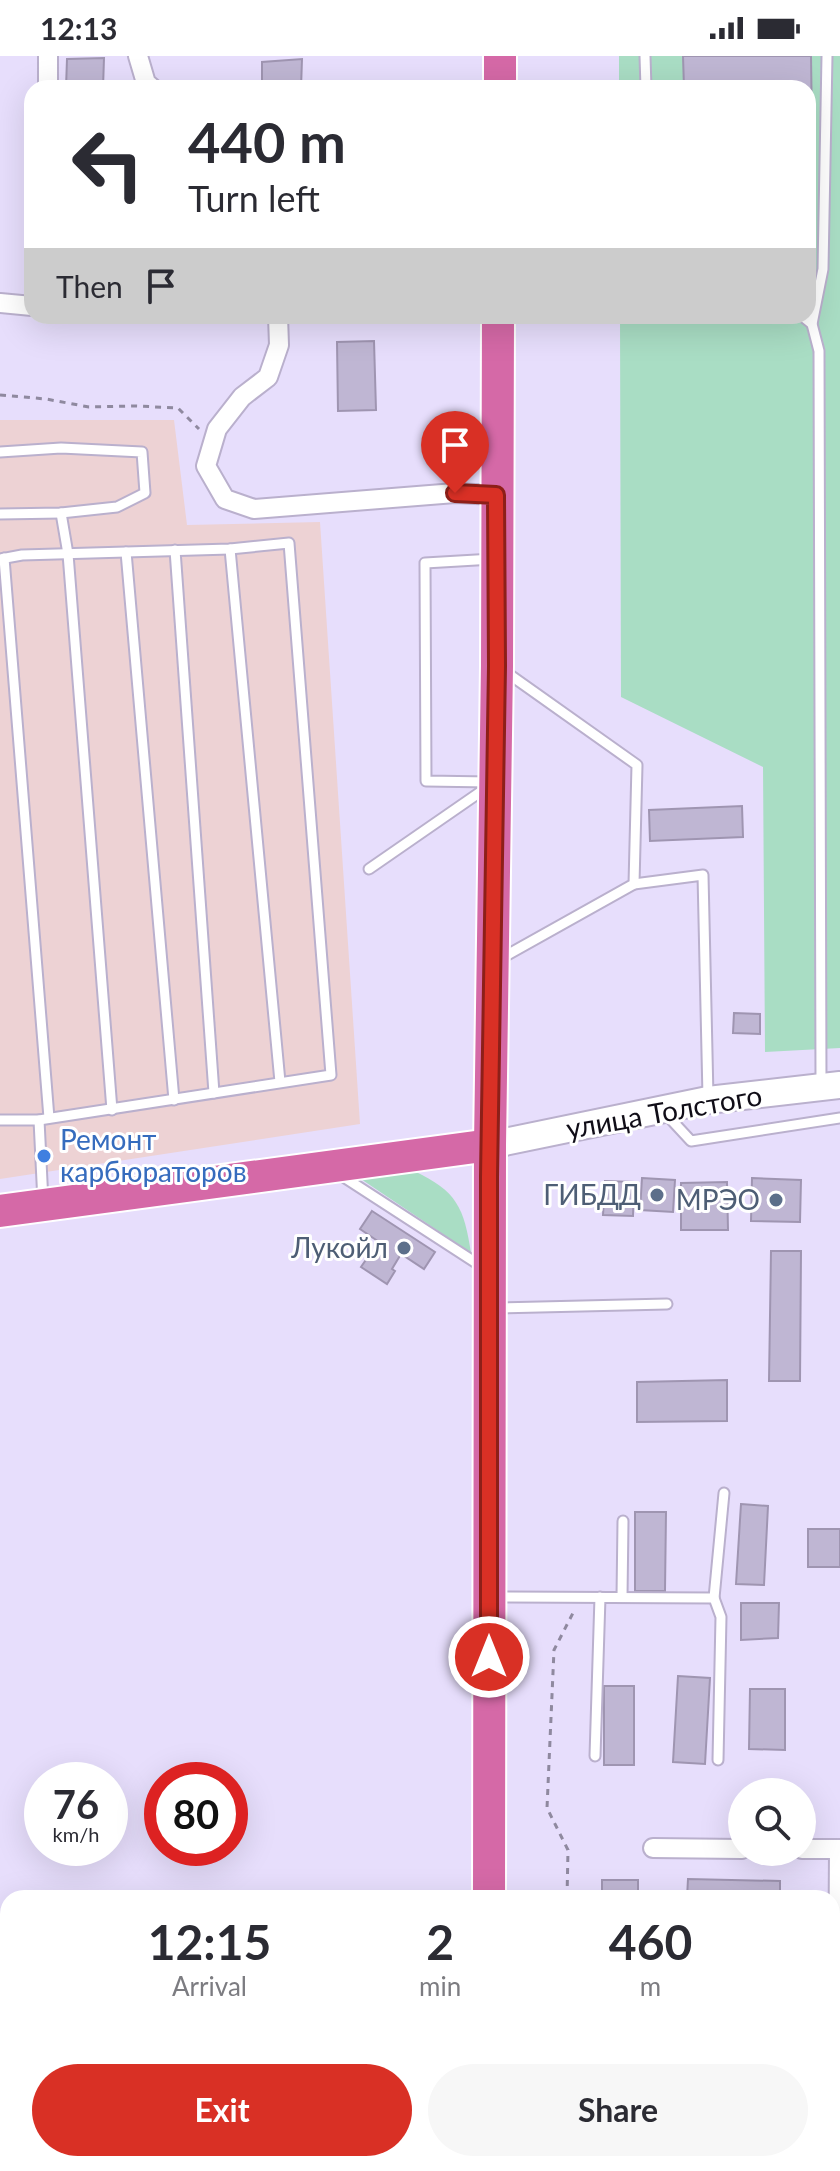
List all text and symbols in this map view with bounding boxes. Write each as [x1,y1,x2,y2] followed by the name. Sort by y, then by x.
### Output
[40,10,117,46] text: 12:13
[188,108,346,175] text: 440 m
[56,112,160,216] icon: left
[188,176,320,220] text: Turn left
[139,264,183,308] icon: arrive
[56,268,123,304] text: Then
[421,411,489,493] pin
[433,423,477,467] icon: arrive
[563,1077,764,1145] street label: улица Толстого
[60,1122,247,1188] place label: Ремонт карбюраторов
[35,1147,53,1165] marker: Ремонт карбюраторов
[543,1177,641,1211] place label: ГИБДД
[676,1182,760,1216] place label: МРЭО
[648,1186,666,1204] marker: ГИБДД
[767,1191,785,1209] marker: МРЭО
[290,1230,388,1264] place label: Лукойл
[395,1239,413,1257] marker: Лукойл
[447,1615,531,1699] position arrow
[144,1762,248,1866] speed limit sign: 80
[728,1778,816,1866] map controls
[728,1778,816,1866] button: search
[53,1780,99,1828] text: 76
[53,1822,99,1846] text: km/h
[148,1913,271,1970] text: 12:15
[426,1913,454,1970] text: 2
[609,1913,692,1970] text: 460
[172,1970,247,2002] text: Arrival
[419,1970,461,2002] text: min
[640,1970,661,2002] text: m
[32,2064,412,2156] button: Exit
[428,2064,808,2156] button: Share

